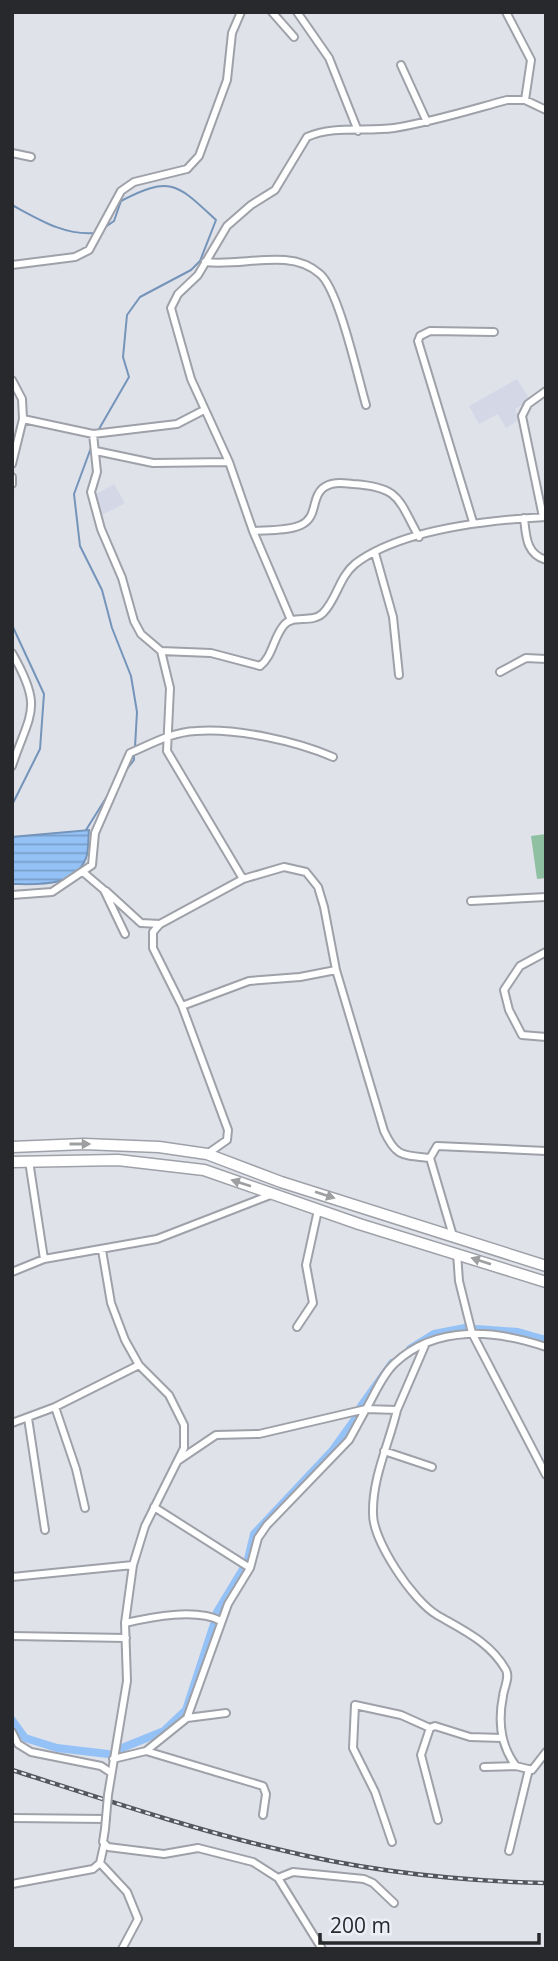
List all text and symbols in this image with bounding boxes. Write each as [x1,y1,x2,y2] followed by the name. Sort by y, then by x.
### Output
[70,1138,92,1150] one-way arrow
[231,1177,252,1187] one-way arrow
[314,1191,335,1201] one-way arrow
[470,1256,491,1266] one-way arrow
[320,1902,539,1946] scale bar
[330,1911,391,1939] text: 200 m

